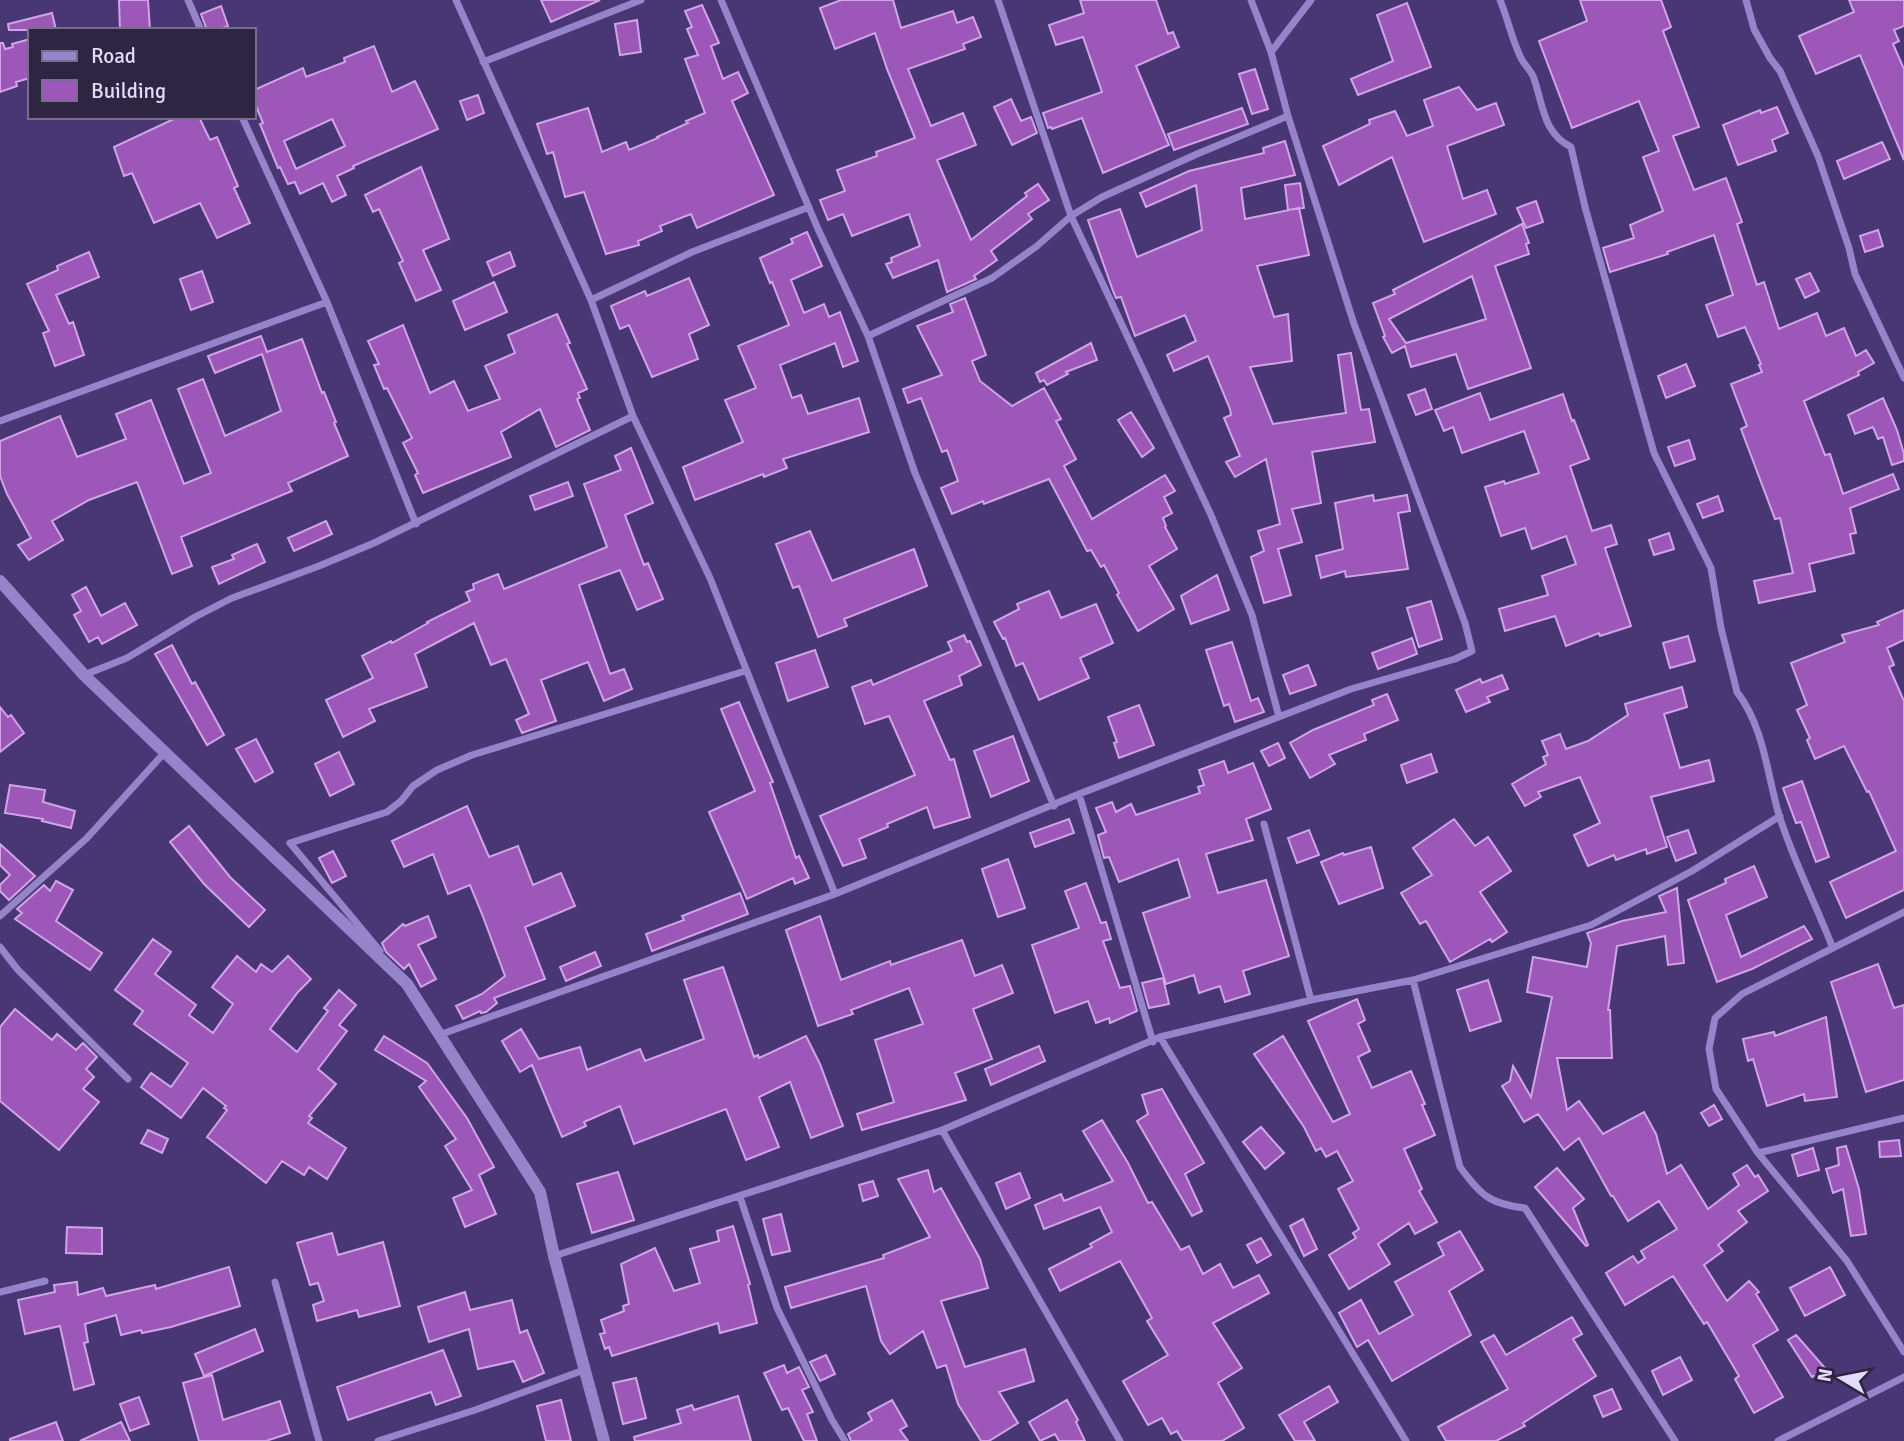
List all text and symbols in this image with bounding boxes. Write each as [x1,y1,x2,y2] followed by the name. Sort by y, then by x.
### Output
[28,28,256,119] legend
[91,43,136,69] text: Road
[91,78,166,104] text: Building
[1806,1343,1876,1413] north arrow
[1812,1367,1838,1384] text: N

